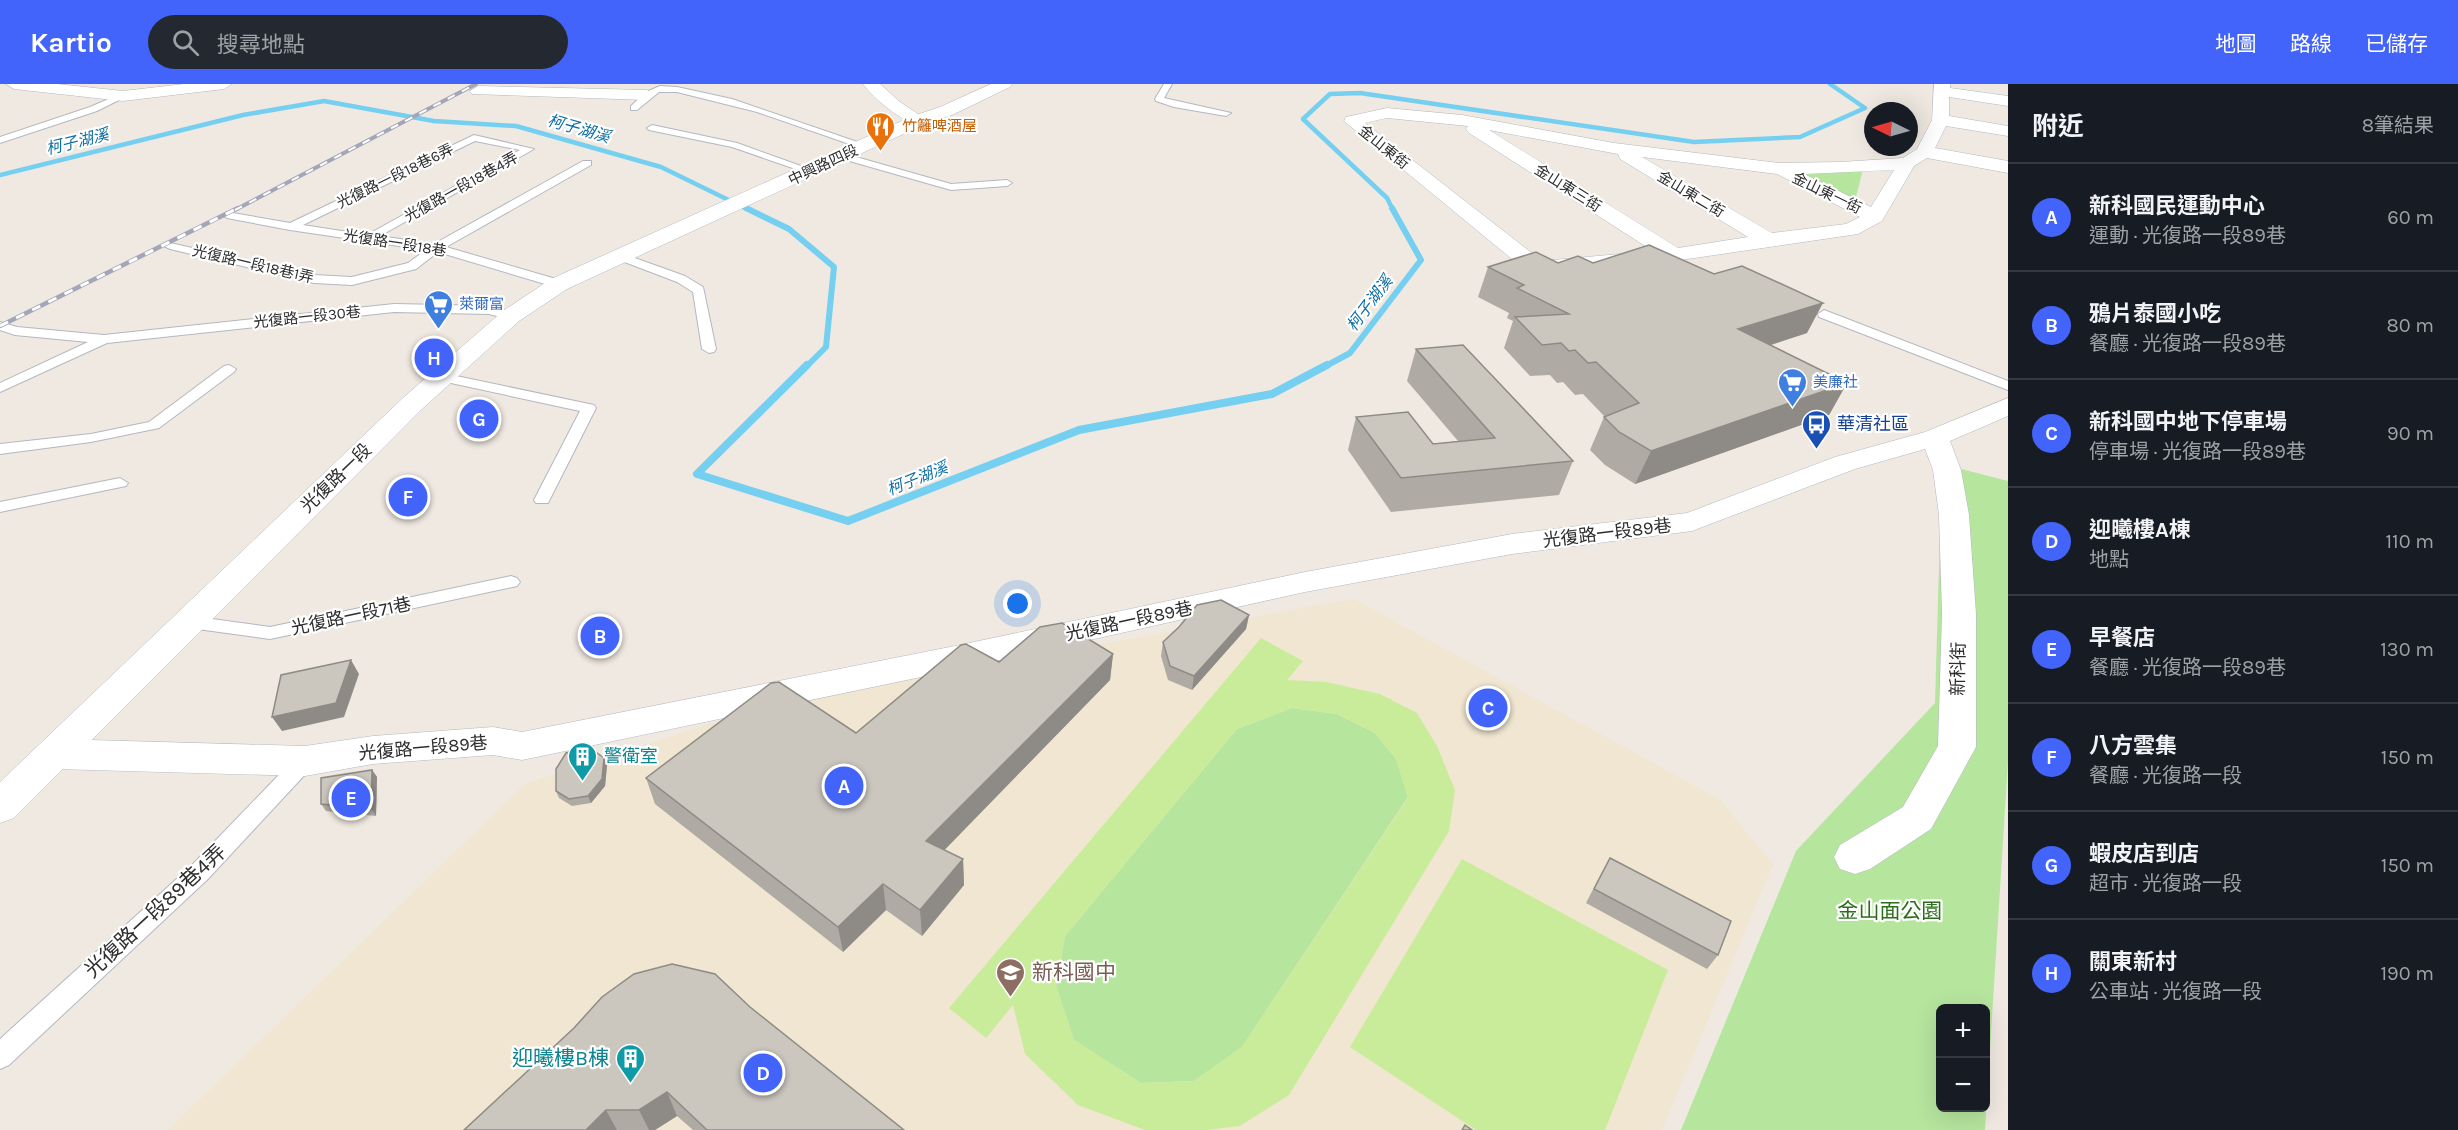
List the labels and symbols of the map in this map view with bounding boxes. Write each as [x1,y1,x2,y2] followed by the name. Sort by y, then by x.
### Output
[1864,102,1918,156] north arrow
[865,110,897,152] restaurant icon: 竹籬啤酒屋
[545,111,614,147] water label: 柯子湖溪
[902,117,977,135] place label: 竹籬啤酒屋
[1355,121,1413,173] street label: 金山東街
[44,124,112,158] water label: 柯子湖溪
[334,140,456,212] street label: 光復路一段18巷6弄
[785,141,861,189] street label: 中興路四段
[401,148,521,226] street label: 光復路一段18巷4弄
[1531,160,1605,216] street label: 金山東三街
[1654,167,1728,221] street label: 金山東二街
[1789,168,1865,218] street label: 金山東一街
[342,226,448,260] street label: 光復路一段18巷
[190,241,316,287] street label: 光復路一段18巷1弄
[1343,270,1397,335] water label: 柯子湖溪
[422,288,454,330] supermarket icon: 萊爾富
[459,295,504,313] place label: 萊爾富
[252,302,362,332] street label: 光復路一段30巷
[414,336,454,380] pin: H
[1776,366,1808,408] supermarket icon: 美廉社
[1813,373,1858,391] place label: 美廉社
[460,396,498,442] pin: G
[1800,408,1832,450] bus stop icon: 華清社區
[1837,413,1909,435] place label: 華清社區
[296,439,376,517] street label: 光復路一段
[884,457,952,499] water label: 柯子湖溪
[388,474,428,520] pin: F
[1541,514,1673,552] street label: 光復路一段89巷
[1003,589,1032,618] your location
[289,593,413,639] street label: 光復路一段71巷
[1063,597,1195,645] street label: 光復路一段89巷
[580,614,620,658] pin: B
[1947,642,1969,696] street label: 新科街
[1468,686,1508,730] pin: C
[358,731,488,765] street label: 光復路一段89巷
[567,740,599,782] building icon: 警衛室
[604,745,658,767] place label: 警衛室
[824,764,864,808] pin: A
[332,776,370,820] pin: E
[80,840,230,982] street label: 光復路一段89巷4弄
[1838,899,1943,923] park label: 金山面公園
[995,956,1027,998] school or university icon: 新科國中
[1032,960,1116,984] place label: 新科國中
[614,1042,646,1084] building icon: 迎曦樓B棟
[512,1046,609,1070] place label: 迎曦樓B棟
[744,1050,783,1096] pin: D

